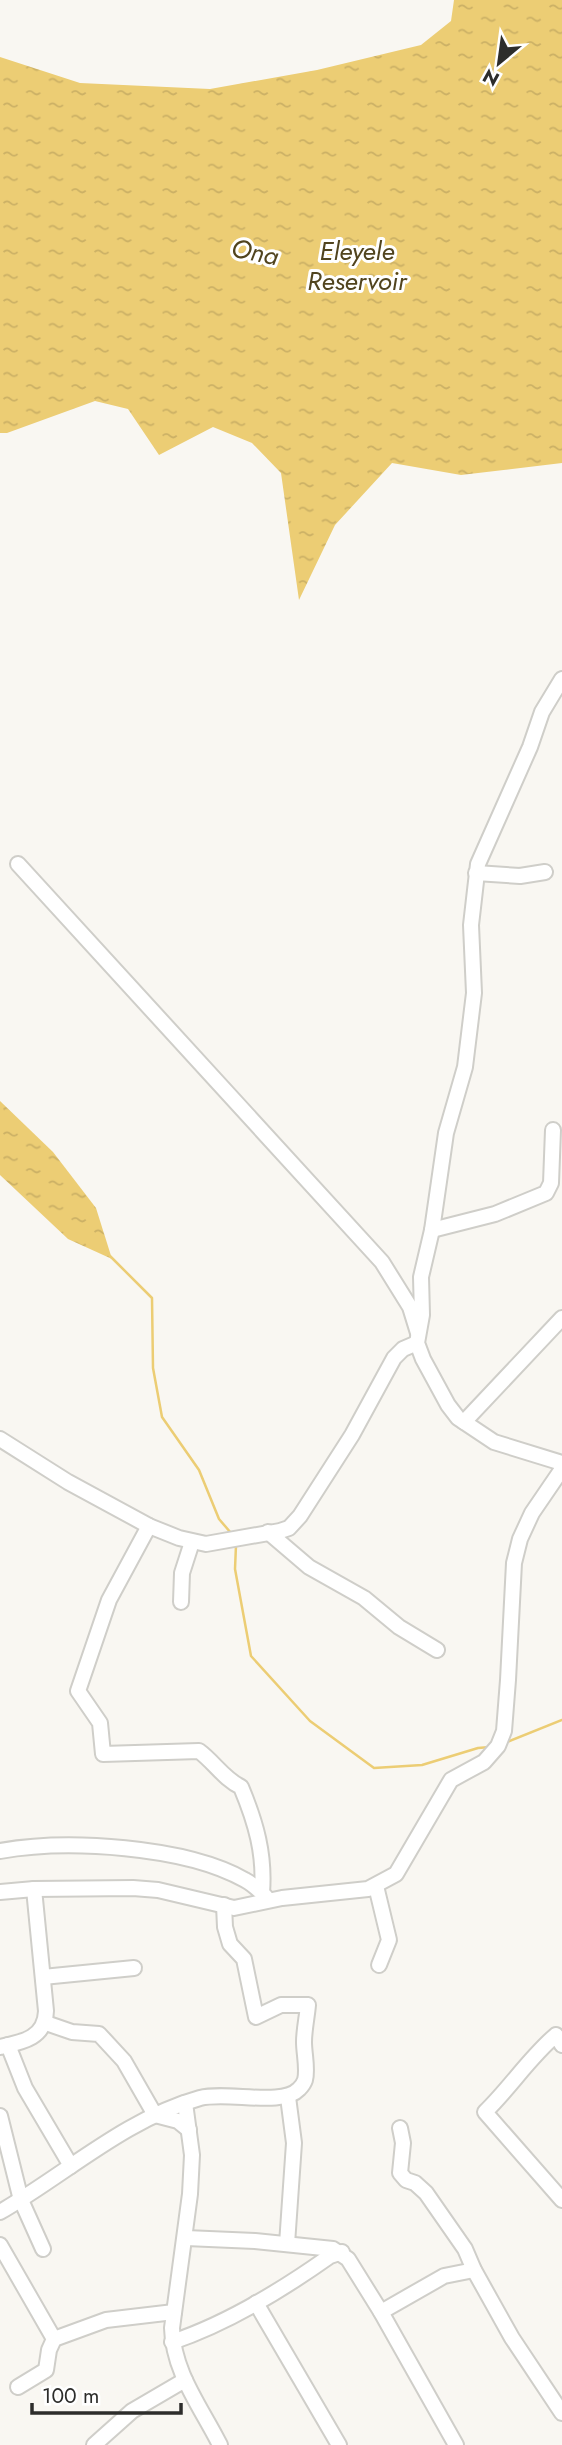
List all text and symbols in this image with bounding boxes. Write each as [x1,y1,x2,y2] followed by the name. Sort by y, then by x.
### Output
[464,28,534,98] north arrow
[478,62,504,93] text: N
[228,229,283,275] water label: Ona
[307,232,408,300] water label: Eleyele Reservoir
[32,2372,180,2416] scale bar
[42,2381,99,2411] text: 100 m

